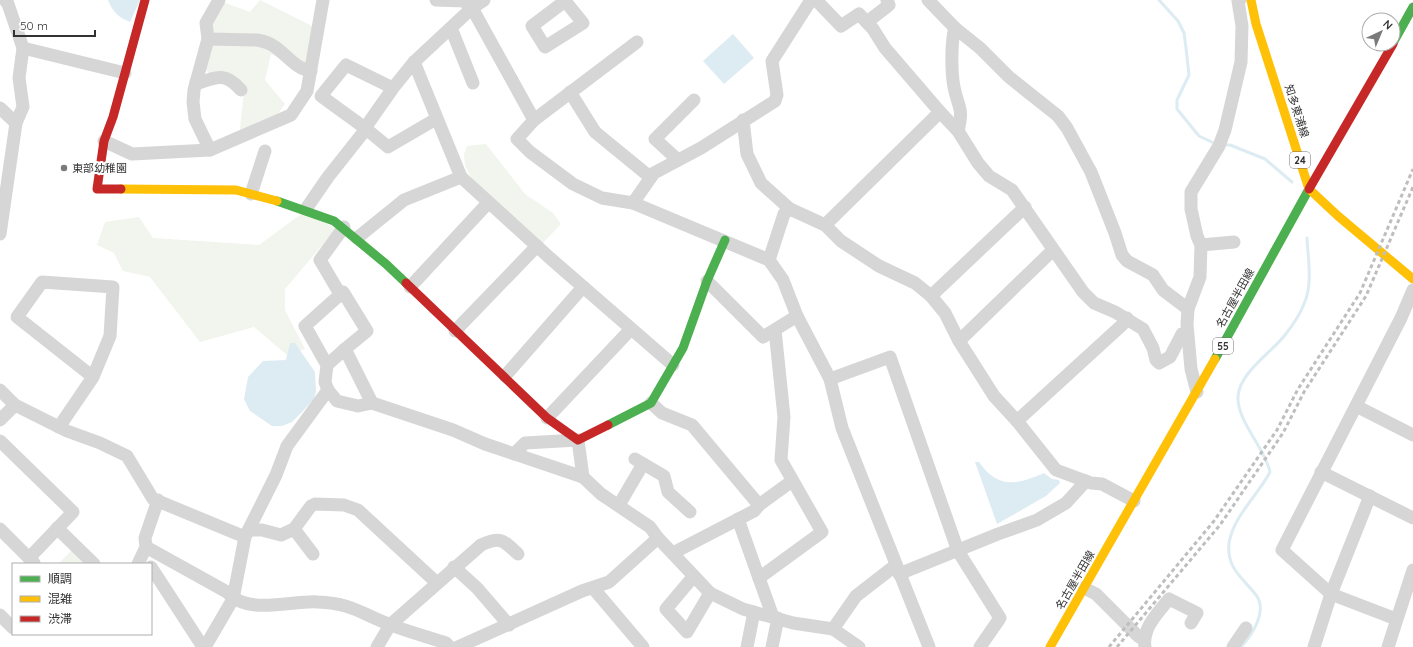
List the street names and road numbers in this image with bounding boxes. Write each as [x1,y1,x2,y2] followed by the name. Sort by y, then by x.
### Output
[1282,83,1312,139] street label: 知多東浦線
[1290,152,1310,168] road number: 24
[1213,266,1257,330] street label: 名古屋半田線
[1213,338,1233,354] road number: 55
[1052,548,1098,612] street label: 名古屋半田線

